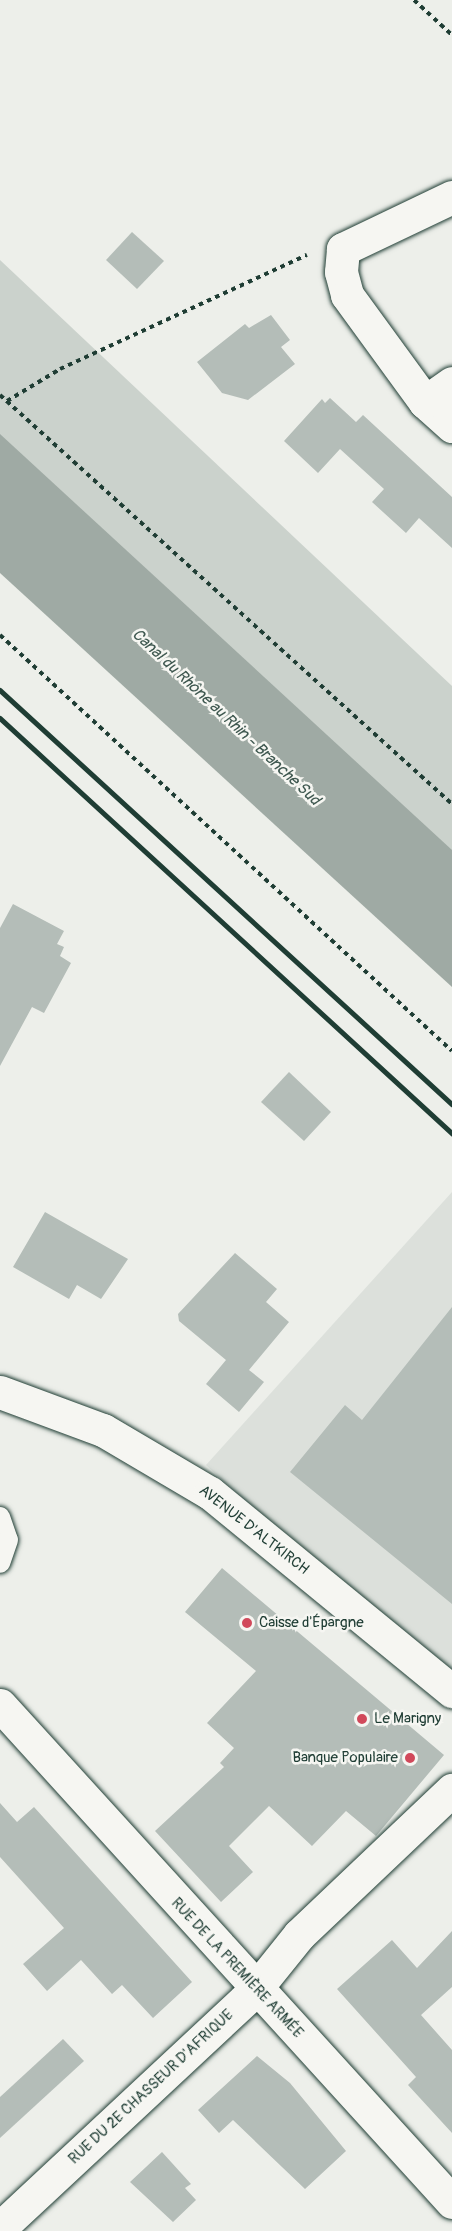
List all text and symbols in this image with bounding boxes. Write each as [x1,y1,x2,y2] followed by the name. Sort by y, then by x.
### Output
[128,625,324,809] water label: Canal du Rhône au Rhin - Branche Sud
[196,1482,312,1578] street label: AVENUE D'ALTKIRCH
[259,1614,364,1632] place label: Caisse d'Épargne
[240,1616,254,1630] marker: Caisse d'Épargne
[374,1710,441,1728] place label: Le Marigny
[355,1712,369,1726] marker: Le Marigny
[293,1749,398,1767] place label: Banque Populaire
[403,1751,417,1765] marker: Banque Populaire
[167,1894,307,2042] street label: RUE DE LA PREMIÈRE ARMÉE
[65,2006,237,2168] street label: RUE DU 2E CHASSEUR D'AFRIQUE

